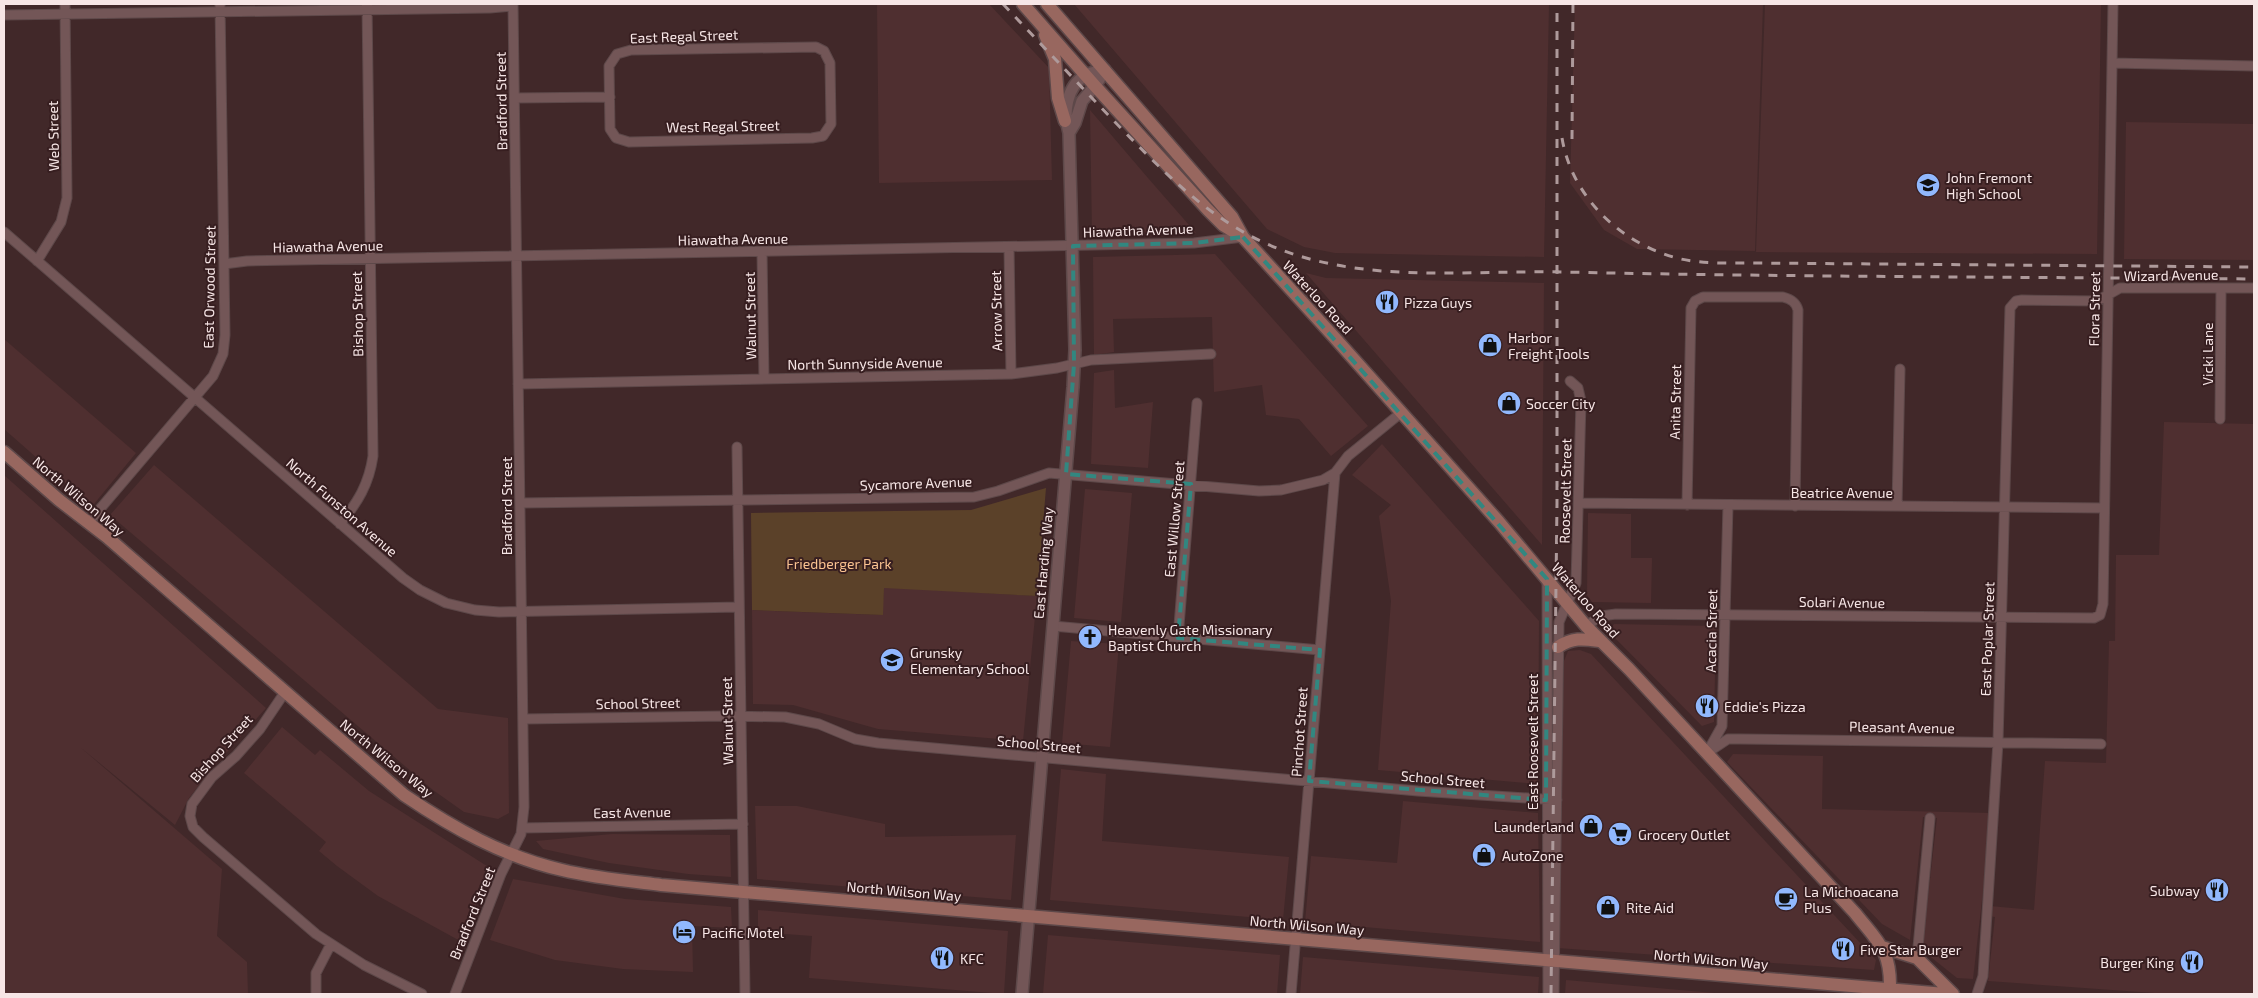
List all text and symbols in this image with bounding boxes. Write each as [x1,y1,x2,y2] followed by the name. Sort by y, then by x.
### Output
[630,26,738,46] street label: East Regal Street
[492,52,510,150] street label: Bradford Street
[44,101,62,171] street label: Web Street
[666,117,780,135] street label: West Regal Street
[1946,169,2032,202] place label: John Fremont High School
[1915,172,1941,198] school or university icon: John Fremont High School
[1082,220,1194,240] street label: Hiawatha Avenue
[199,225,219,349] street label: East Orwood Street
[678,230,788,248] street label: Hiawatha Avenue
[273,237,383,255] street label: Hiawatha Avenue
[1279,257,1357,337] street label: Waterloo Road
[2123,266,2219,284] street label: Wizard Avenue
[987,270,1005,352] street label: Arrow Street
[348,271,366,357] street label: Bishop Street
[2085,271,2103,347] street label: Flora Street
[741,272,759,360] street label: Walnut Street
[1374,289,1400,315] restaurant icon: Pizza Guys
[1404,294,1472,311] place label: Pizza Guys
[2199,322,2216,386] street label: Vicki Lane
[1508,329,1590,362] place label: Harbor Freight Tools
[1477,332,1503,358] shop icon: Harbor Freight Tools
[787,353,943,373] street label: North Sunnyside Avenue
[1666,364,1684,440] street label: Anita Street
[1496,390,1522,416] shop icon: Soccer City
[1526,395,1596,412] place label: Soccer City
[1556,438,1574,544] street label: Roosevelt Street
[29,452,129,540] street label: North Wilson Way
[283,454,401,560] street label: North Funston Avenue
[498,457,515,555] street label: Bradford Street
[1160,460,1188,578] street label: East Willow Street
[860,473,972,493] street label: Sycamore Avenue
[1791,484,1893,501] street label: Beatrice Avenue
[1030,506,1056,620] street label: East Harding Way
[786,555,892,572] park label: Friedberger Park
[1549,559,1623,641] street label: Waterloo Road
[1977,581,1997,697] street label: East Poplar Street
[1702,589,1720,673] street label: Acacia Street
[1799,593,1885,611] street label: Solari Avenue
[1108,621,1273,654] place label: Heavenly Gate Missionary Baptist Church
[1077,624,1103,650] church icon: Heavenly Gate Missionary Baptist Church
[910,644,1030,677] place label: Grunsky Elementary School
[879,647,905,673] school or university icon: Grunsky Elementary School
[1524,674,1541,810] street label: East Roosevelt Street
[718,677,736,765] street label: Walnut Street
[1287,686,1311,778] street label: Pinchot Street
[1694,693,1720,719] restaurant icon: Eddie's Pizza
[596,694,680,712] street label: School Street
[1724,698,1806,715] place label: Eddie's Pizza
[186,711,256,785] street label: Bishop Street
[337,715,438,801] street label: North Wilson Way
[1849,718,1955,736] street label: Pleasant Avenue
[996,732,1082,756] street label: School Street
[1400,767,1486,791] street label: School Street
[593,803,671,821] street label: East Avenue
[1578,813,1604,839] shop icon: Launderland
[1494,818,1574,835] place label: Launderland
[1607,821,1633,847] supermarket icon: Grocery Outlet
[1638,826,1730,843] place label: Grocery Outlet
[1471,842,1497,868] shop icon: AutoZone
[1502,847,1563,864] place label: AutoZone
[446,864,498,962] street label: Bradford Street
[2204,877,2230,903] restaurant icon: Subway
[846,878,963,905] street label: North Wilson Way
[2150,882,2201,899] place label: Subway
[1804,883,1899,916] place label: La Michoacana Plus
[1773,886,1799,912] cafe icon: La Michoacana Plus
[1595,894,1621,920] shop icon: Rite Aid
[1626,899,1674,916] place label: Rite Aid
[1249,912,1366,939] street label: North Wilson Way
[671,919,697,945] hotel icon: Pacific Motel
[702,924,785,941] place label: Pacific Motel
[1830,936,1856,962] restaurant icon: Five Star Burger
[1860,941,1962,958] place label: Five Star Burger
[929,945,955,971] restaurant icon: KFC
[1653,946,1770,973] street label: North Wilson Way
[2179,949,2205,975] restaurant icon: Burger King
[960,950,984,967] place label: KFC
[2100,954,2174,971] place label: Burger King

